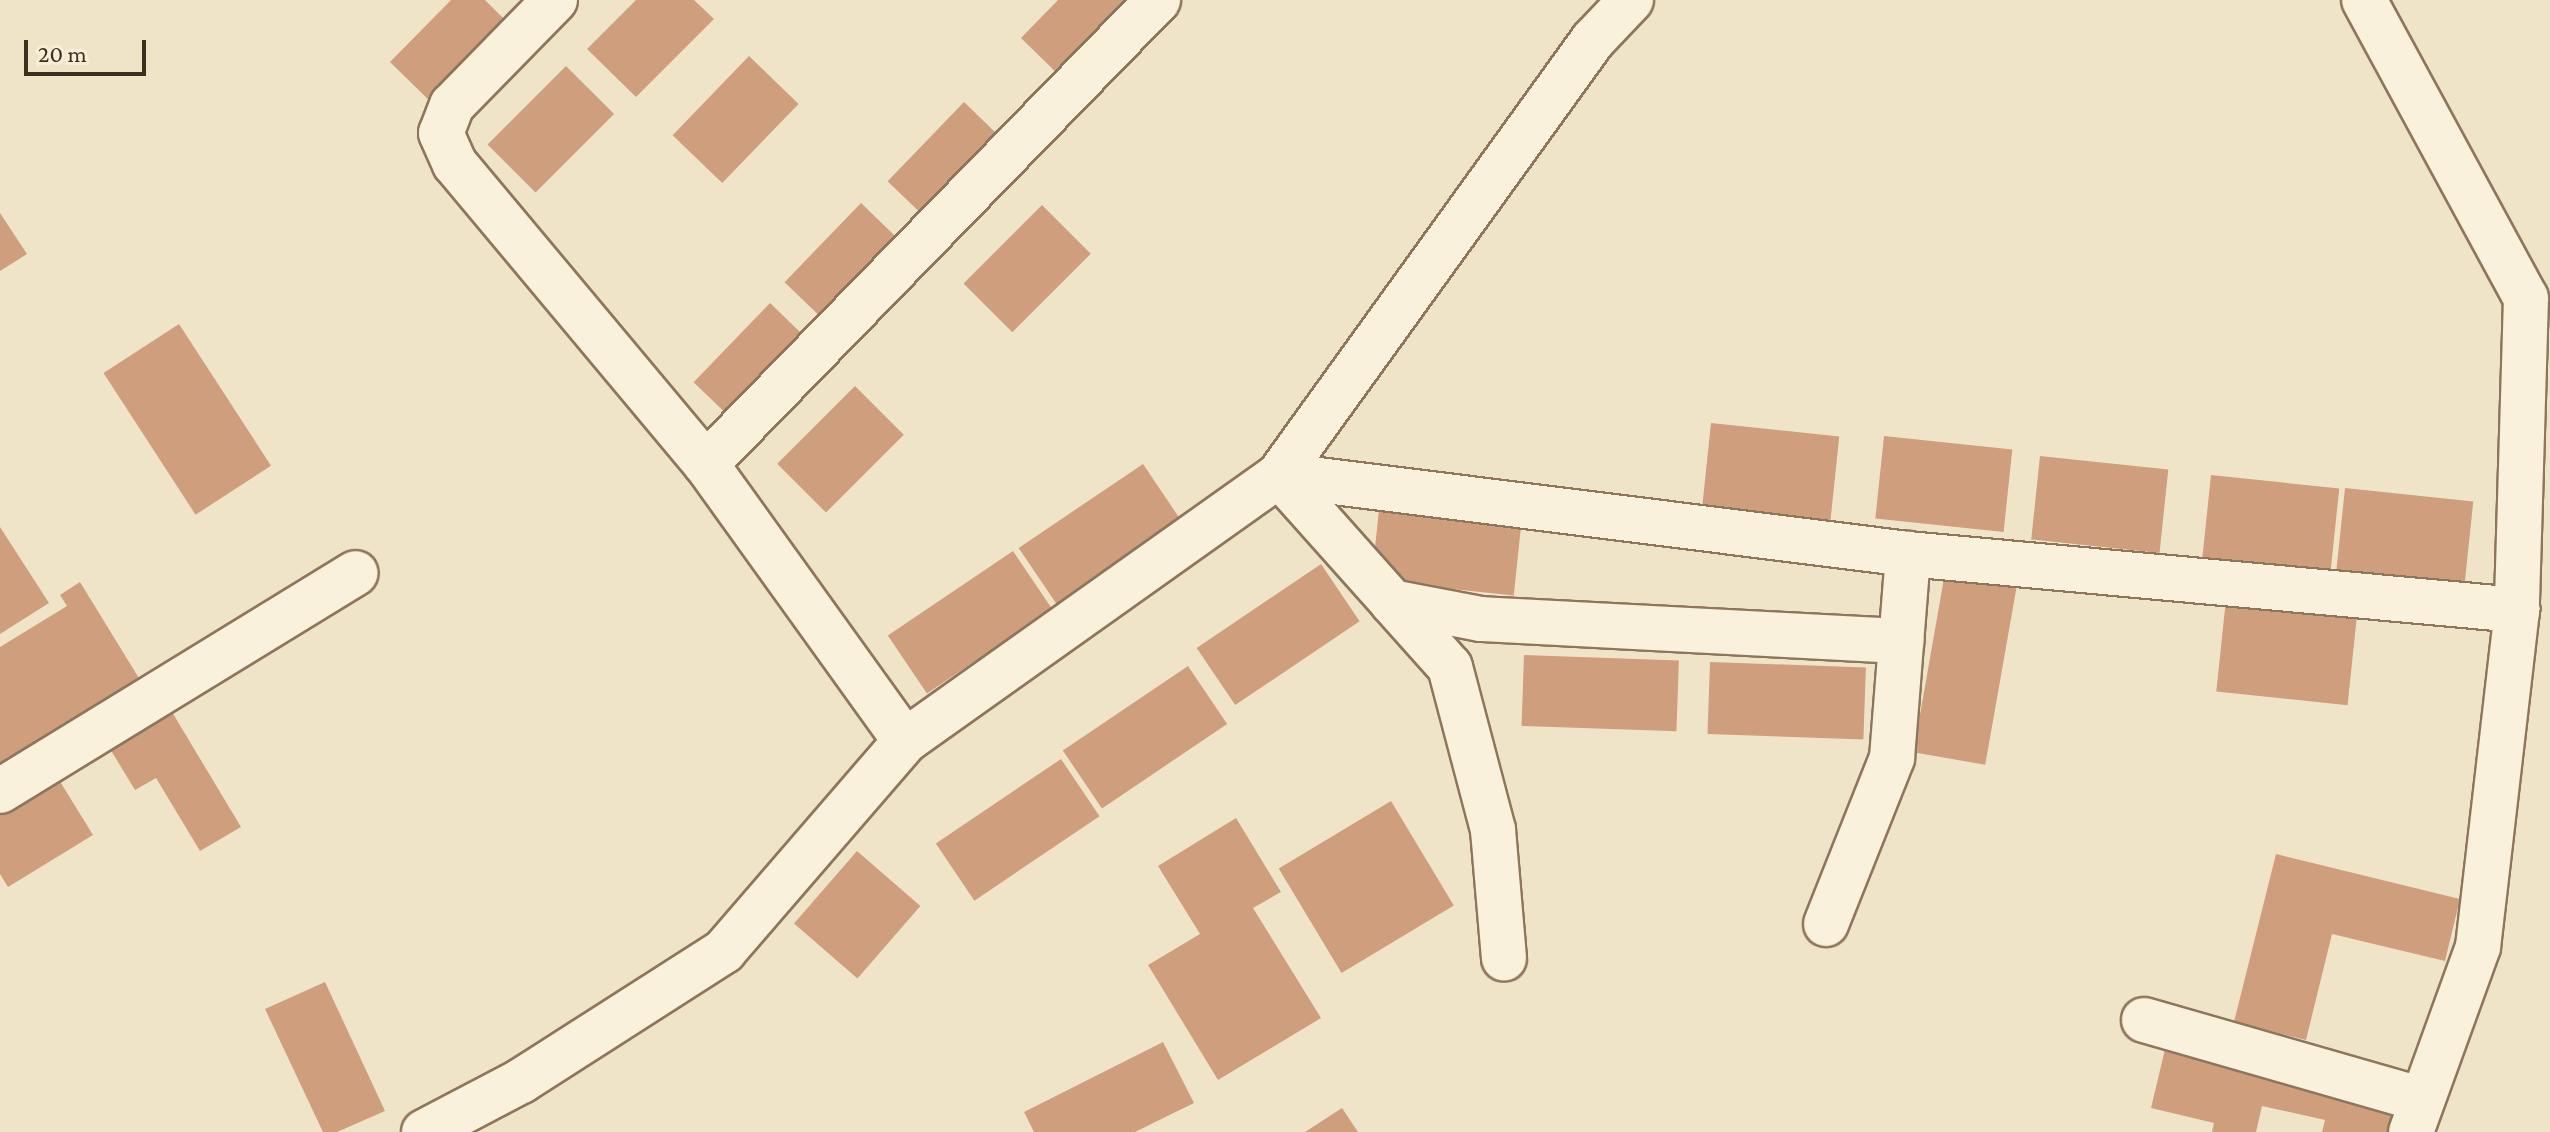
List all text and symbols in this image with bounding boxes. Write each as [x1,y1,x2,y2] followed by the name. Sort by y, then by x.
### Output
[28,24,150,74] scale bar
[38,40,87,67] text: 20 m

